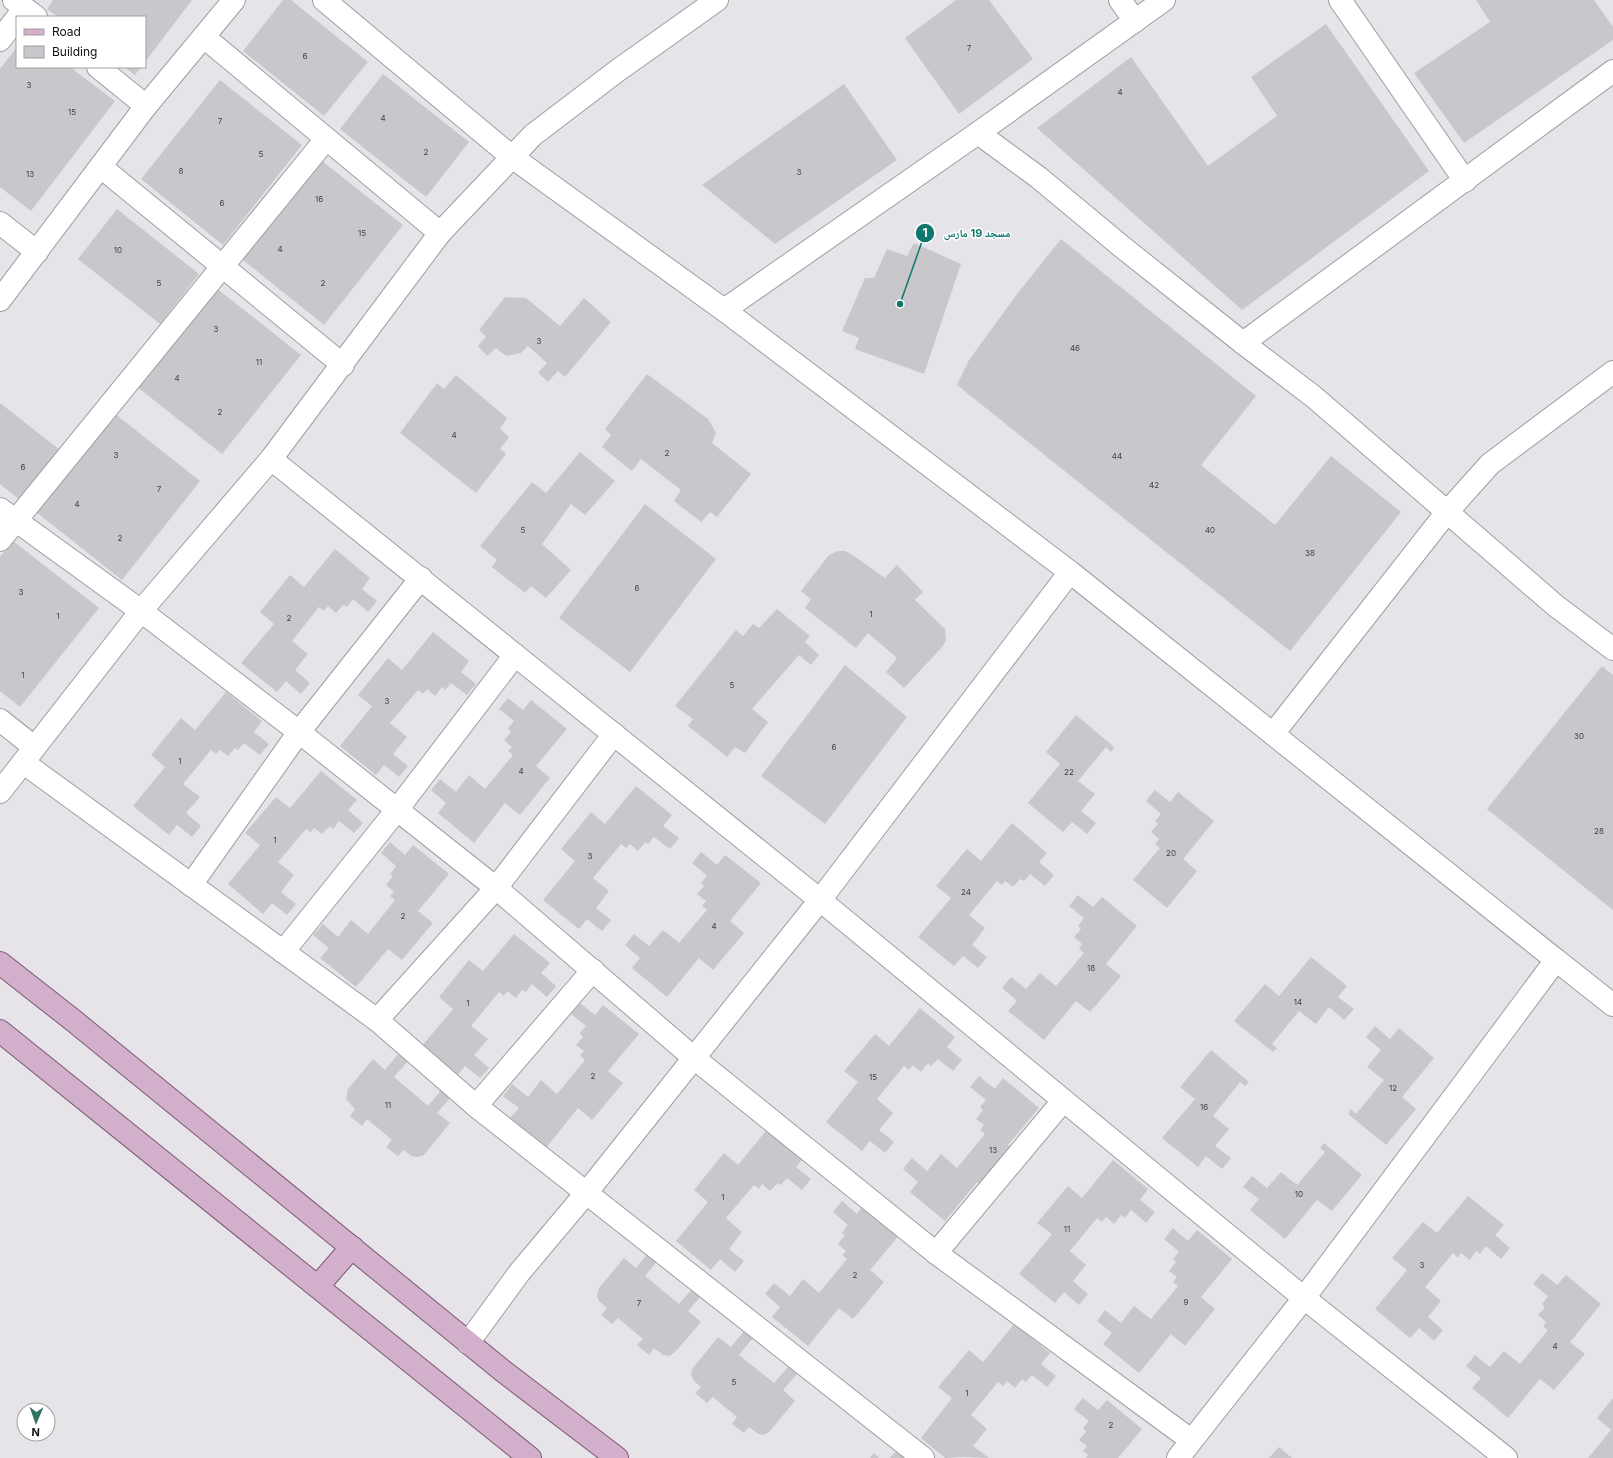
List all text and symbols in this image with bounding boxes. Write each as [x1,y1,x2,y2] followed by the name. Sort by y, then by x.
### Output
[16,16,146,68] legend
[52,24,81,39] text: Road
[967,43,972,53] house number: 7
[52,44,97,59] text: Building
[303,51,308,61] house number: 6
[27,80,32,90] house number: 3
[1117,87,1123,97] house number: 4
[68,107,76,117] house number: 15
[380,113,386,123] house number: 4
[218,116,223,126] house number: 7
[424,147,429,157] house number: 2
[259,149,264,159] house number: 5
[179,166,184,176] house number: 8
[797,167,802,177] house number: 3
[26,169,34,179] house number: 13
[315,194,323,204] house number: 16
[220,198,225,208] house number: 6
[915,221,1018,244] callout: مسجد 19 مارس
[922,225,928,240] text: 1
[944,226,1010,241] text: مسجد 19 مارس
[358,228,366,238] house number: 15
[277,244,283,254] house number: 4
[114,245,122,255] house number: 10
[157,278,162,288] house number: 5
[321,278,326,288] house number: 2
[214,324,219,334] house number: 3
[537,336,542,346] house number: 3
[1070,343,1080,353] house number: 46
[256,357,262,367] house number: 11
[174,373,180,383] house number: 4
[218,407,223,417] house number: 2
[451,430,457,440] house number: 4
[665,448,670,458] house number: 2
[114,450,119,460] house number: 3
[1112,451,1122,461] house number: 44
[21,462,26,472] house number: 6
[1149,480,1159,490] house number: 42
[157,484,162,494] house number: 7
[74,499,80,509] house number: 4
[521,525,526,535] house number: 5
[1205,525,1215,535] house number: 40
[118,533,123,543] house number: 2
[1305,548,1315,558] house number: 38
[635,583,640,593] house number: 6
[19,587,24,597] house number: 3
[869,609,873,619] house number: 1
[56,611,60,621] house number: 1
[287,613,292,623] house number: 2
[21,670,25,680] house number: 1
[730,680,735,690] house number: 5
[385,696,390,706] house number: 3
[1574,731,1584,741] house number: 30
[832,742,837,752] house number: 6
[178,756,182,766] house number: 1
[518,766,524,776] house number: 4
[1064,767,1074,777] house number: 22
[1594,826,1604,836] house number: 28
[273,835,277,845] house number: 1
[1166,848,1176,858] house number: 20
[588,851,593,861] house number: 3
[961,887,971,897] house number: 24
[401,911,406,921] house number: 2
[711,921,717,931] house number: 4
[1087,963,1095,973] house number: 18
[1294,997,1302,1007] house number: 14
[466,998,470,1008] house number: 1
[591,1071,596,1081] house number: 2
[869,1072,877,1082] house number: 15
[1389,1083,1397,1093] house number: 12
[385,1100,391,1110] house number: 11
[1200,1102,1208,1112] house number: 16
[989,1145,997,1155] house number: 13
[1295,1189,1303,1199] house number: 10
[721,1192,725,1202] house number: 1
[1064,1224,1070,1234] house number: 11
[1420,1260,1425,1270] house number: 3
[853,1270,858,1280] house number: 2
[1184,1297,1189,1307] house number: 9
[637,1298,642,1308] house number: 7
[1552,1341,1558,1351] house number: 4
[732,1377,737,1387] house number: 5
[965,1388,969,1398] house number: 1
[16,1402,56,1442] north arrow
[1109,1420,1114,1430] house number: 2
[31,1425,40,1439] text: N

